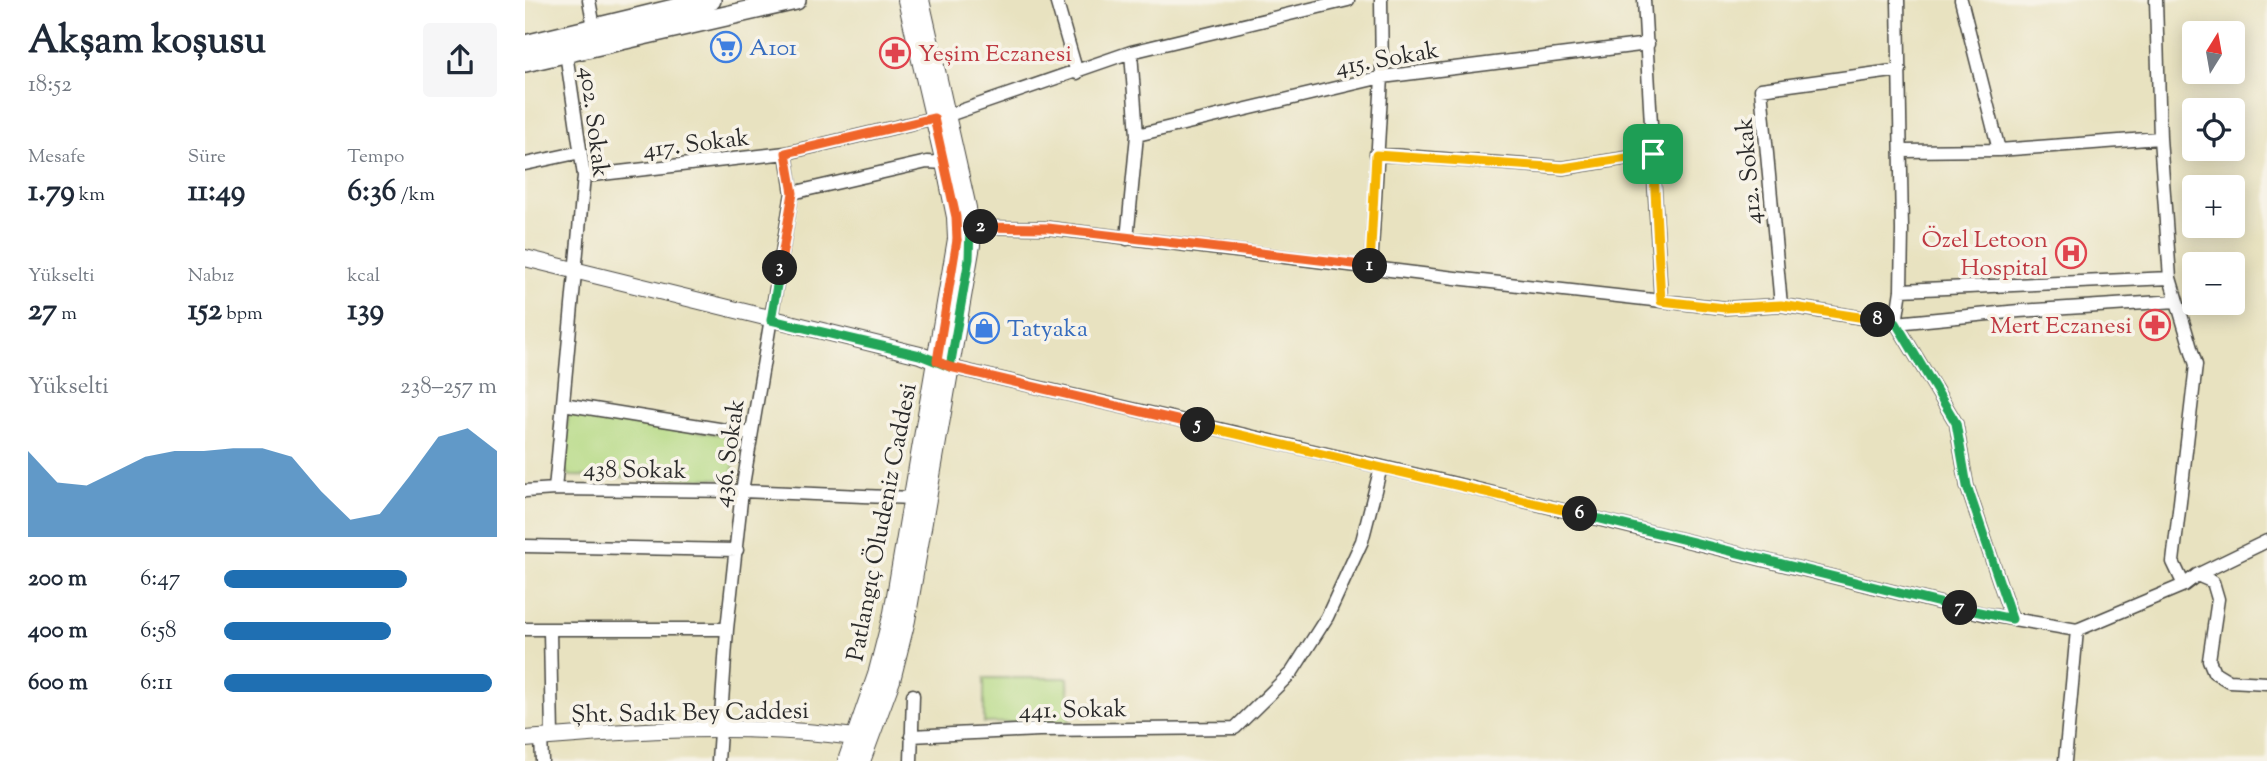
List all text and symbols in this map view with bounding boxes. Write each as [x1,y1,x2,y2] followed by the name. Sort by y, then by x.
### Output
[28,16,266,70] text: Akşam koşusu
[2182,21,2245,84] north arrow
[2182,21,2245,315] map controls
[423,23,497,97] button: share
[709,30,743,64] supermarket icon: A101
[749,32,797,66] place label: A101
[1333,34,1442,86] street label: 415. Sokak
[878,36,912,70] pharmacy icon: Yeşim Eczanesi
[918,38,1072,72] place label: Yeşim Eczanesi
[569,65,617,180] street label: 402. Sokak
[28,69,72,102] text: 18:52
[2182,98,2245,161] button: locate
[1728,116,1772,226] street label: 412. Sokak
[641,122,751,168] street label: 417. Sokak
[1623,124,1683,184] pin
[1634,135,1672,173] icon: arrive
[28,144,85,171] text: Mesafe
[188,144,226,171] text: Süre
[347,144,404,171] text: Tempo
[28,171,75,214] text: 1.79
[188,171,245,214] text: 11:49
[347,171,397,214] text: 6:36
[2182,175,2245,238] button: +
[75,182,105,209] text: km
[397,182,435,209] text: /km
[963,210,999,244] pin: 2
[976,213,985,240] text: 2
[1921,224,2048,286] place label: Özel Letoon Hospital
[2054,236,2088,270] hospital icon: Özel Letoon Hospital
[1353,248,1387,284] pin: 1
[763,250,797,286] pin: 3
[1366,252,1373,279] text: 1
[2182,252,2245,315] button: −
[776,254,783,281] text: 3
[28,263,95,290] text: Yükselti
[188,263,234,290] text: Nabız
[347,263,380,290] text: kcal
[28,290,57,333] text: 27
[188,290,222,333] text: 152
[347,290,384,333] text: 139
[57,301,77,328] text: m
[222,301,263,328] text: bpm
[1861,302,1895,338] pin: 8
[1873,306,1882,333] text: 8
[2138,308,2172,342] pharmacy icon: Mert Eczanesi
[1990,310,2132,344] place label: Mert Eczanesi
[967,311,1001,345] shop icon: Tatyaka
[1007,313,1088,347] place label: Tatyaka
[28,371,109,404] text: Yükselti
[400,371,497,404] text: 238–257 m
[839,380,927,664] street label: Patlangıç Öludeniz Caddesi
[706,397,754,509] street label: 436. Sokak
[1181,408,1215,442] pin: 5
[1194,411,1201,438] text: 5
[583,453,687,489] street label: 438 Sokak
[1563,496,1597,532] pin: 6
[1575,500,1584,527] text: 6
[28,563,87,596] text: 200 m
[140,563,180,596] text: 6:47
[1943,590,1977,626] pin: 7
[1955,594,1964,621] text: 7
[28,615,88,648] text: 400 m
[140,615,177,648] text: 6:58
[28,667,88,700] text: 600 m
[140,667,173,700] text: 6:11
[1019,693,1127,729] street label: 441. Sokak
[571,695,809,733] street label: Şht. Sadık Bey Caddesi

